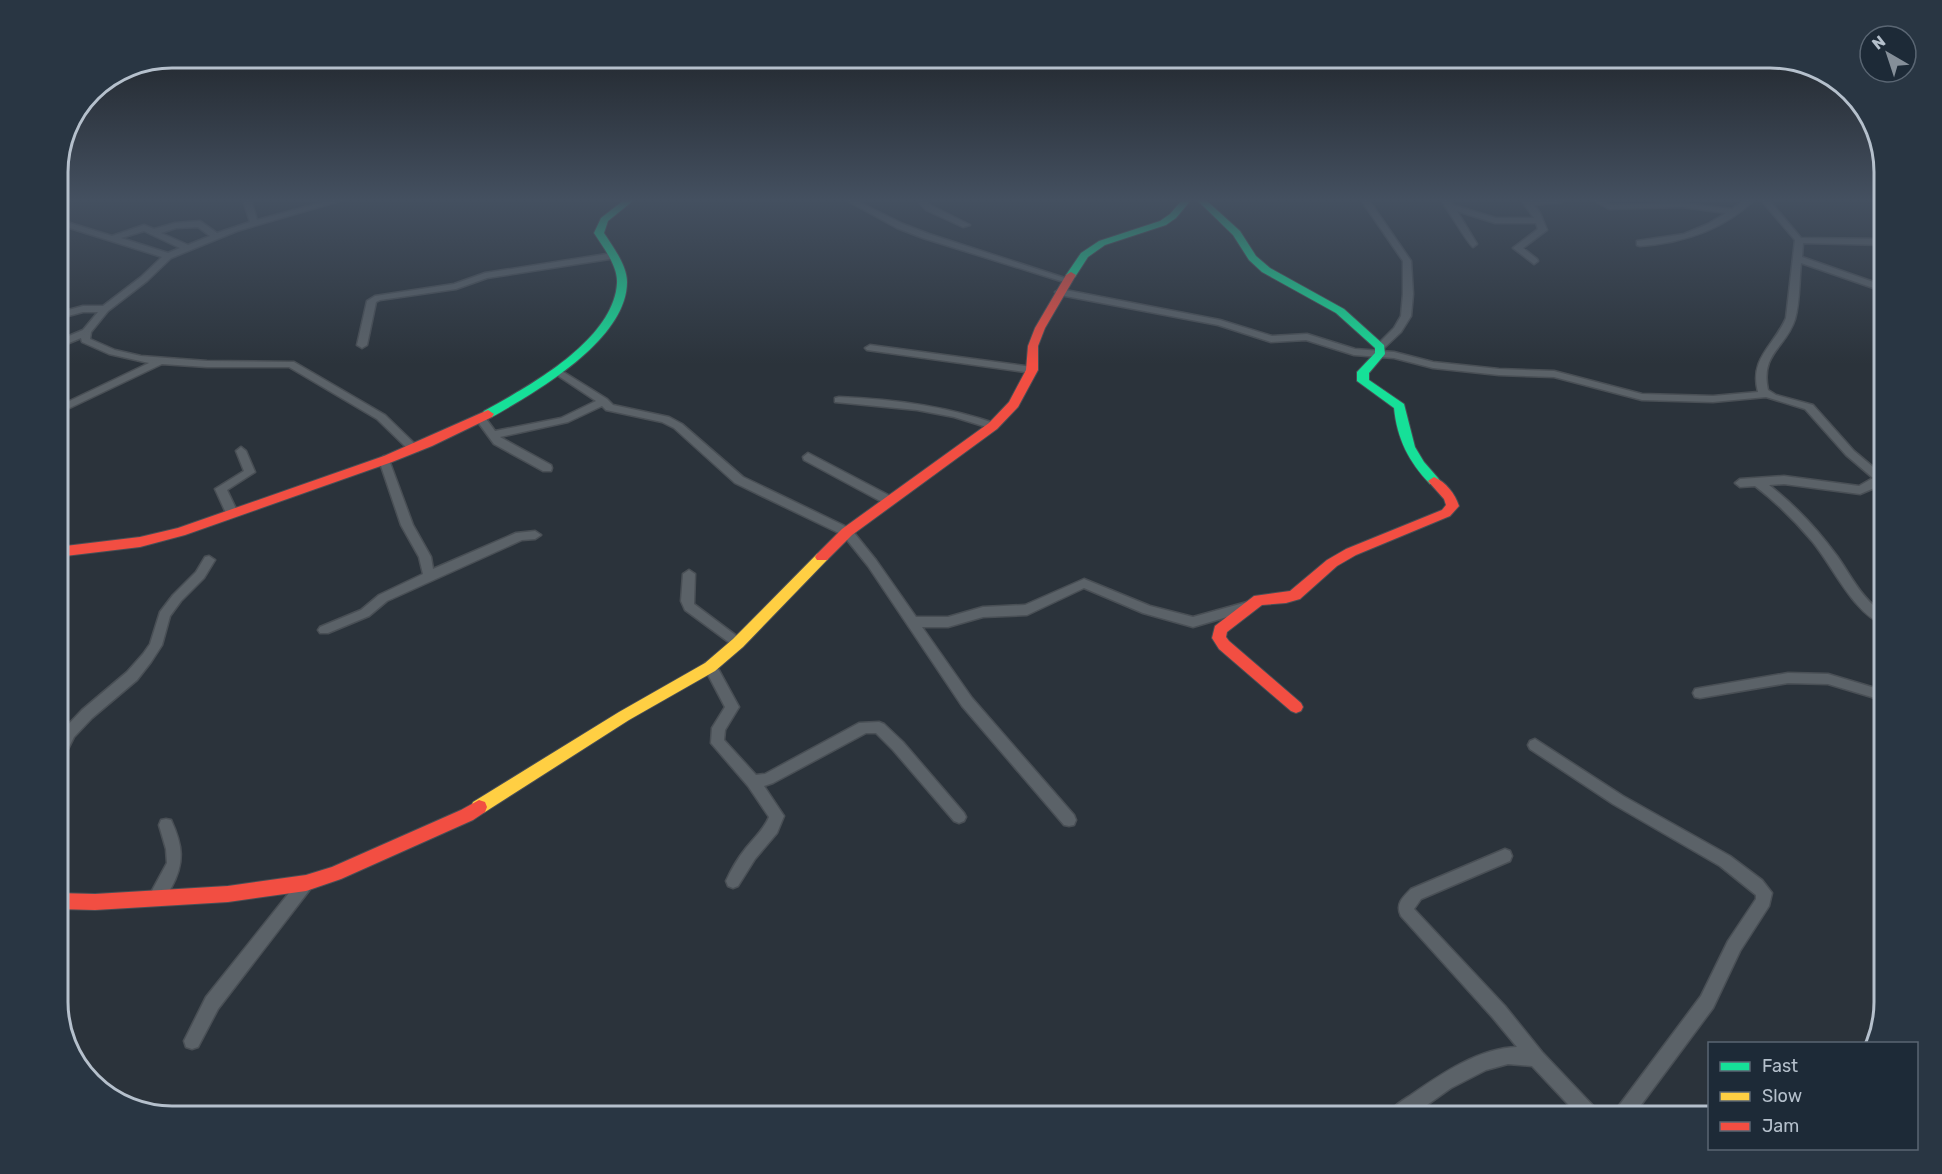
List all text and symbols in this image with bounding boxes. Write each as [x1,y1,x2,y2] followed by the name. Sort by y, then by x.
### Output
[1858,24,1918,84] north arrow
[1868,32,1889,54] text: N
[1708,1042,1918,1150] legend
[1762,1055,1798,1077] text: Fast
[1762,1085,1802,1107] text: Slow
[1762,1115,1799,1137] text: Jam

